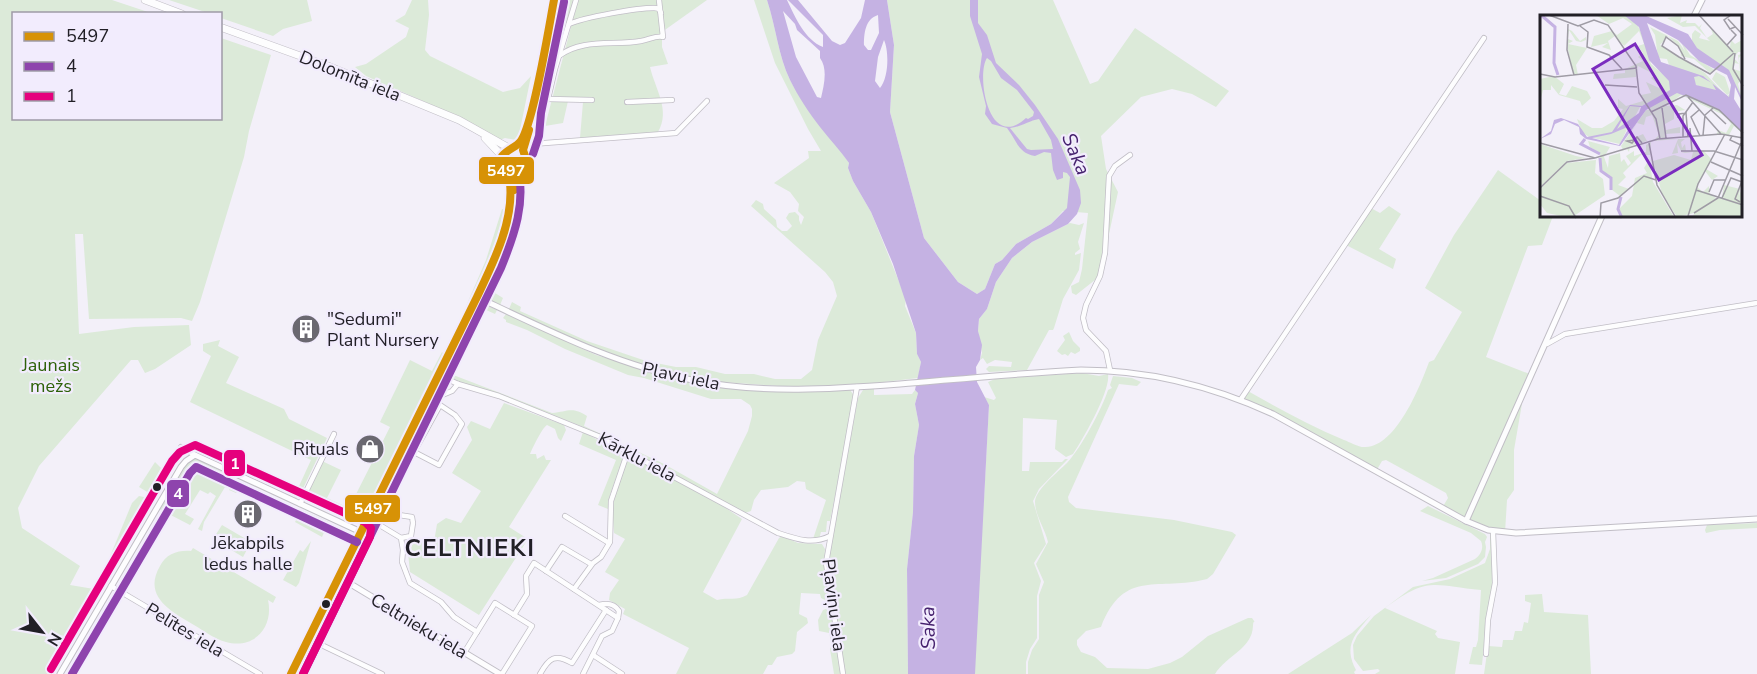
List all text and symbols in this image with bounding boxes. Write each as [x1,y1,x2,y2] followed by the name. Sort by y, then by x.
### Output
[12,12,222,120] legend
[1540,15,1742,218] inset map
[66,24,109,48] text: 5497
[296,45,404,107] street label: Dolomīta iela
[66,54,77,78] text: 4
[66,84,77,108] text: 1
[1055,129,1097,179] water label: Saka
[478,156,535,185] line badge: 5497
[487,160,525,182] text: 5497
[327,307,439,352] place label: "Sedumi" Plant Nursery
[290,313,322,345] building icon: "Sedumi" Plant Nursery
[21,353,80,398] park label: Jaunais mežs
[640,356,722,396] street label: Pļavu iela
[594,426,680,488] street label: Kārklu iela
[354,433,386,465] shop icon: Rituals
[293,437,349,461] place label: Rituals
[223,449,246,477] line badge: 1
[230,453,240,475] text: 1
[166,479,190,508] line badge: 4
[151,481,163,493] unlabelled marker
[173,483,183,505] text: 4
[344,494,401,523] line badge: 5497
[232,498,264,530] building icon: Jēkabpils ledus halle
[354,498,392,520] text: 5497
[204,531,292,576] place label: Jēkabpils ledus halle
[404,532,536,564] district label: CELTNIEKI
[816,557,852,653] street label: Pļaviņu iela
[366,588,472,664] street label: Celtnieku iela
[141,597,229,663] street label: Pelītes iela
[320,598,332,610] unlabelled marker
[12,602,72,662] north arrow
[914,606,942,650] water label: Saka
[41,628,67,650] text: N

